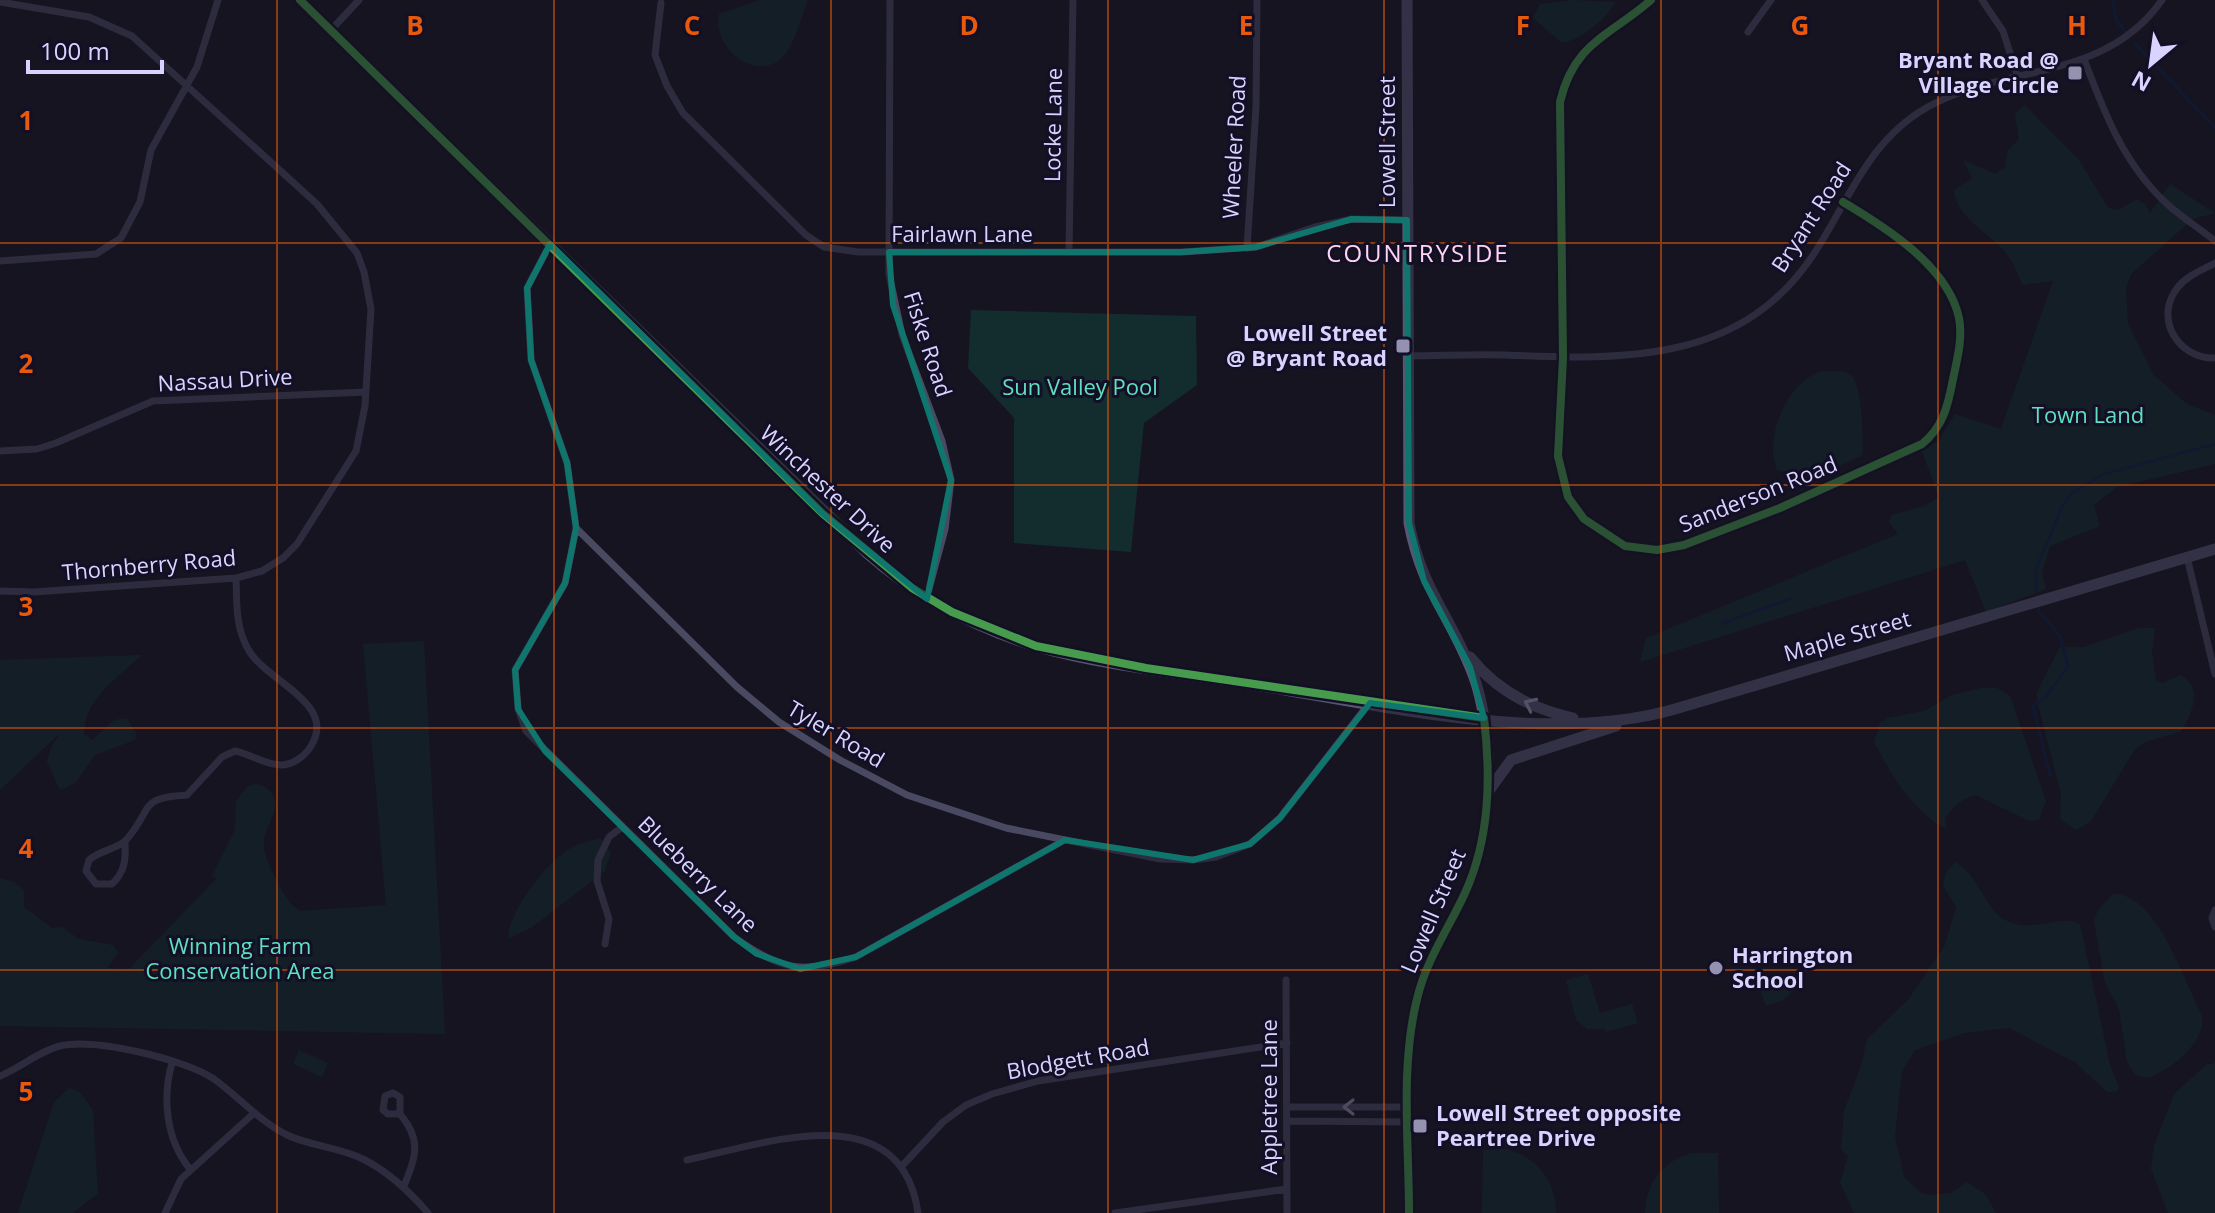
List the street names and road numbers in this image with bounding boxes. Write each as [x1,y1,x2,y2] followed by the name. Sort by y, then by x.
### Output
[1036,68,1068,182] street label: Locke Lane
[1214,74,1252,219] street label: Wheeler Road
[1371,76,1401,208] street label: Lowell Street
[1763,155,1857,277] street label: Bryant Road
[891,218,1033,248] street label: Fairlawn Lane
[898,287,960,400] street label: Fiske Road
[157,360,293,398] street label: Nassau Drive
[754,418,903,559] street label: Winchester Drive
[1674,448,1841,538] street label: Sanderson Road
[61,541,237,587] street label: Thornberry Road
[1780,603,1914,667] street label: Maple Street
[782,692,891,774] street label: Tyler Road
[632,808,765,938] street label: Blueberry Lane
[1392,844,1472,977] street label: Lowell Street
[1253,1019,1283,1175] street label: Appletree Lane
[1004,1031,1152,1085] street label: Blodgett Road

